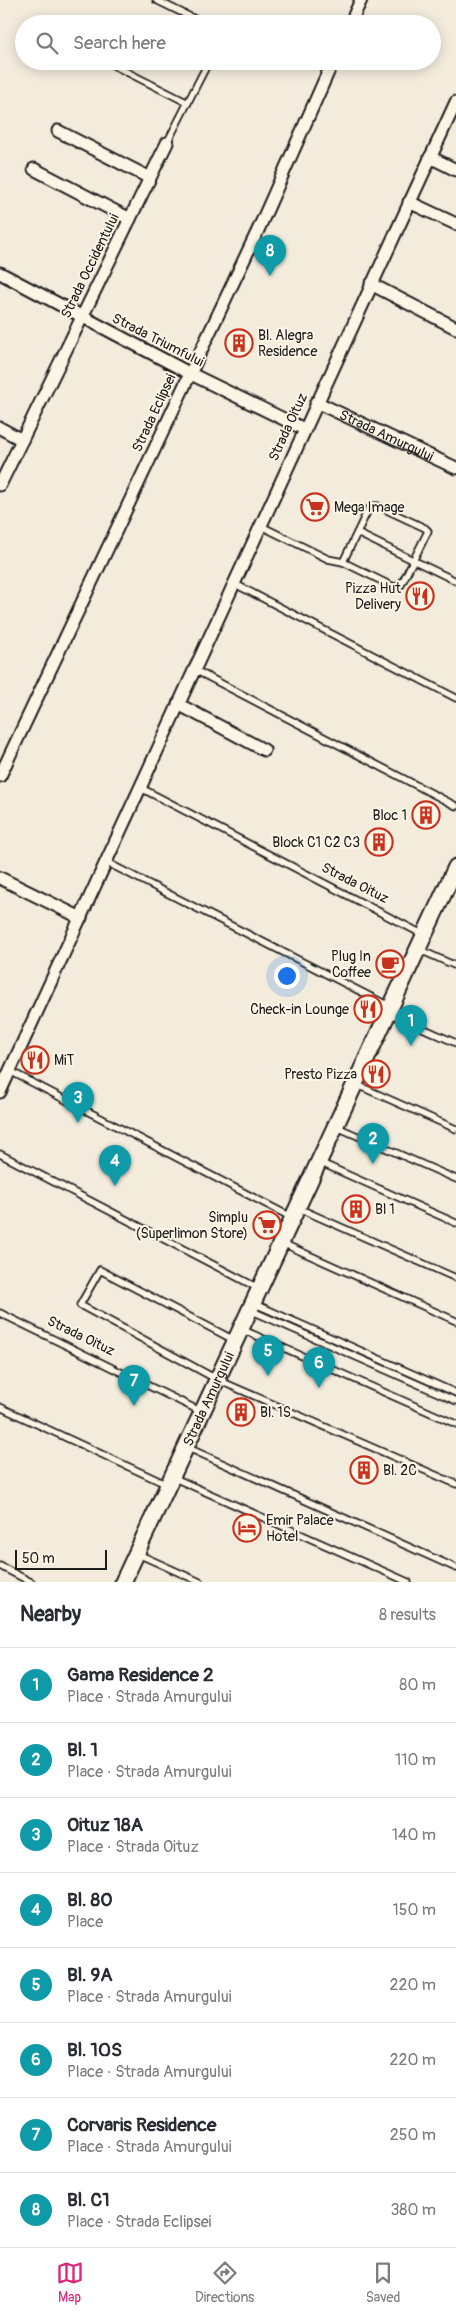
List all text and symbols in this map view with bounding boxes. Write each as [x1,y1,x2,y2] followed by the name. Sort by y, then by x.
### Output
[15,15,441,70] search box
[33,29,61,57] icon: search
[73,31,166,55] text: Search here
[57,210,123,321] street label: Strada Occidentului
[254,235,286,276] pin: 8
[109,310,207,371] street label: Strada Triumfului
[258,327,317,360] place label: Bl. Alegra Residence
[224,328,254,358] building icon: Bl. Alegra Residence
[129,371,180,455] street label: Strada Eclipsei
[265,390,311,464] street label: Strada Oituz
[337,406,437,465] street label: Strada Amurgului
[300,492,330,522] supermarket icon: Mega Image
[334,499,405,516] place label: Mega Image
[345,580,401,613] place label: Pizza Hut Delivery
[405,581,435,611] restaurant icon: Pizza Hut Delivery
[411,800,441,830] building icon: Bloc 1
[373,807,407,824] place label: Bloc 1
[364,827,394,857] building icon: Block C1 C2 C3
[272,834,360,851] place label: Block C1 C2 C3
[319,859,391,907] street label: Strada Oituz
[331,948,371,981] place label: Plug In Coffee
[375,949,405,979] cafe icon: Plug In Coffee
[274,963,300,989] your location
[353,994,383,1024] restaurant icon: Check-in Lounge
[250,1001,349,1018] place label: Check-in Lounge
[395,1005,427,1046] pin: 1
[20,1045,50,1075] restaurant icon: MiT
[54,1052,75,1069] place label: MiT
[361,1059,391,1089] restaurant icon: Presto Pizza
[284,1066,357,1083] place label: Presto Pizza
[62,1082,94,1123] pin: 3
[357,1123,389,1164] pin: 2
[99,1145,131,1186] pin: 4
[341,1194,371,1224] building icon: Bl 1
[375,1201,395,1218] place label: Bl 1
[136,1209,248,1242] place label: Simplu (Superlimon Store)
[252,1210,282,1240] supermarket icon: Simplu (Superlimon Store)
[44,1312,118,1360] street label: Strada Oituz
[252,1335,284,1376] pin: 5
[303,1347,335,1388] pin: 6
[179,1349,238,1449] street label: Strada Amurgului
[118,1365,150,1406] pin: 7
[226,1397,256,1427] building icon: Bl. 1S
[260,1404,291,1421] place label: Bl. 1S
[349,1455,379,1485] building icon: Bl. 2C
[383,1462,417,1479] place label: Bl. 2C
[266,1512,334,1545] place label: Emir Palace Hotel
[232,1513,262,1543] hotel icon: Emir Palace Hotel
[15,1547,108,1570] scale bar
[22,1550,55,1567] text: 50 m
[20,1601,81,1628] text: Nearby
[379,1605,436,1625] text: 8 results
[67,1663,214,1687] text: Gama Residence 2
[33,1675,39,1695] text: 1
[399,1675,436,1695] text: 80 m
[67,1687,232,1707] text: Place · Strada Amurgului
[67,1738,98,1762] text: Bl. 1
[32,1750,40,1770] text: 2
[395,1750,436,1770] text: 110 m
[67,1762,232,1782] text: Place · Strada Amurgului
[67,1813,143,1837] text: Oituz 18A
[32,1825,40,1845] text: 3
[392,1825,436,1845] text: 140 m
[67,1837,199,1857] text: Place · Strada Oituz
[67,1888,112,1912] text: Bl. 8O
[31,1900,41,1920] text: 4
[392,1900,436,1920] text: 150 m
[67,1912,103,1932] text: Place
[67,1963,113,1987] text: Bl. 9A
[32,1975,40,1995] text: 5
[390,1975,436,1995] text: 220 m
[67,1987,232,2007] text: Place · Strada Amurgului
[67,2038,122,2062] text: Bl. 10S
[31,2050,41,2070] text: 6
[390,2050,436,2070] text: 220 m
[67,2062,232,2082] text: Place · Strada Amurgului
[67,2113,216,2137] text: Corvaris Residence
[32,2125,40,2145] text: 7
[390,2125,436,2145] text: 250 m
[67,2137,232,2157] text: Place · Strada Amurgului
[67,2188,110,2212] text: Bl. C1
[32,2200,40,2220] text: 8
[390,2200,436,2220] text: 380 m
[67,2212,211,2232] text: Place · Strada Eclipsei
[56,2259,84,2306] tab: Map
[195,2259,254,2306] tab: Directions
[366,2259,400,2306] tab: Saved

